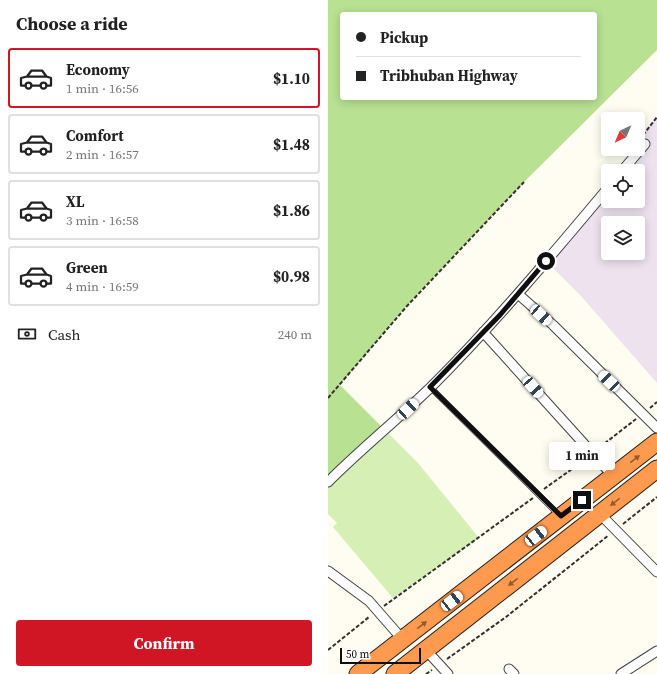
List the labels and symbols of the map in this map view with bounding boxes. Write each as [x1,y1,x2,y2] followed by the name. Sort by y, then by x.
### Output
[601,112,645,156] north arrow
[537,252,555,270] route start
[528,303,554,327] car
[596,368,622,394] car
[521,374,545,400] car
[395,396,421,422] car
[549,442,615,470] callout: 1 min
[630,454,641,463] one-way arrow
[573,491,591,509] route end
[610,498,621,506] one-way arrow
[523,524,549,548] car
[507,578,518,586] one-way arrow
[439,589,465,613] car
[417,621,428,629] one-way arrow
[340,646,421,665] scale bar

